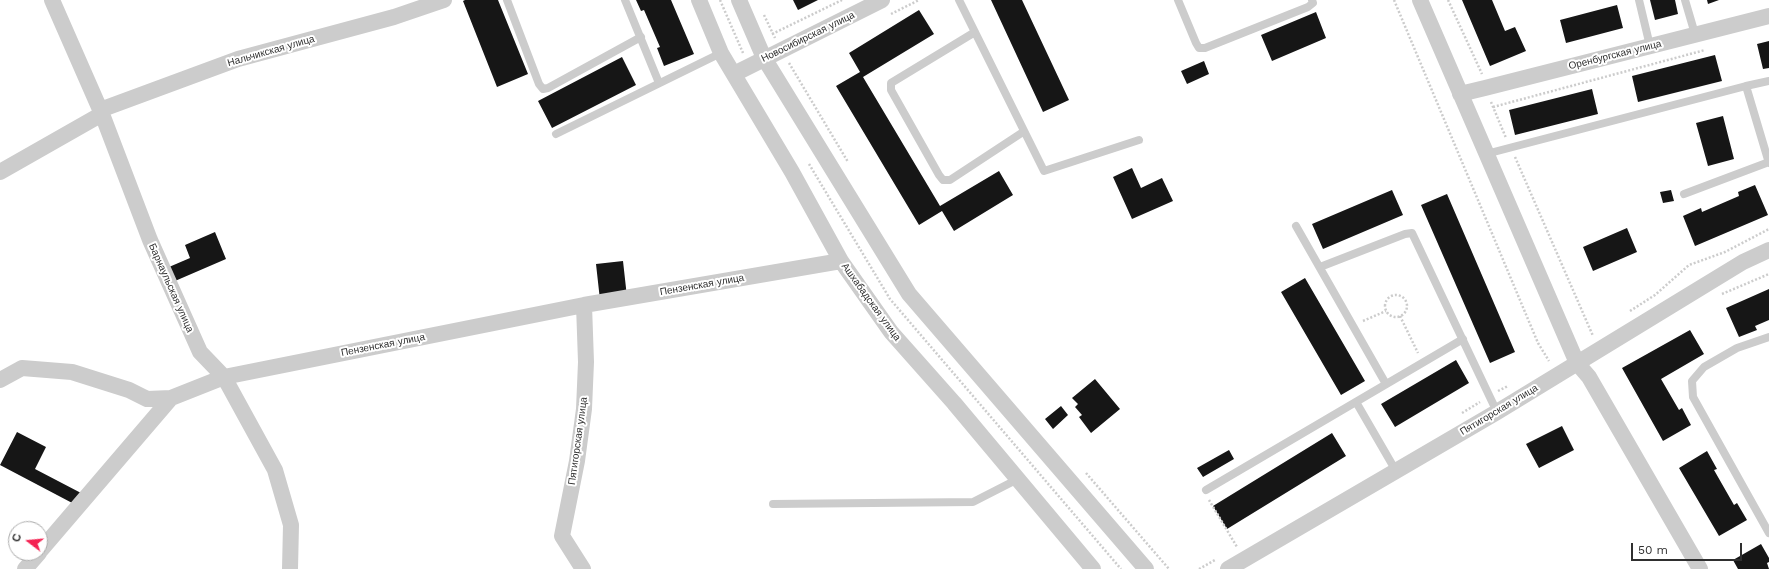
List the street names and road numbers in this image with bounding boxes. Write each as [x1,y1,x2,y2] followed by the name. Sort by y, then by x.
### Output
[759,9,857,65] street label: Новосибирская улица
[226,33,316,69] street label: Нальчикская улица
[1567,38,1663,72] street label: Оренбургская улица
[146,242,196,334] street label: Барнаульская улица
[839,261,903,343] street label: Ашхабадская улица
[659,272,745,298] street label: Пензенская улица
[340,331,426,359] street label: Пензенская улица
[1458,382,1540,438] street label: Пятигорская улица
[566,396,590,486] street label: Пятигорская улица

